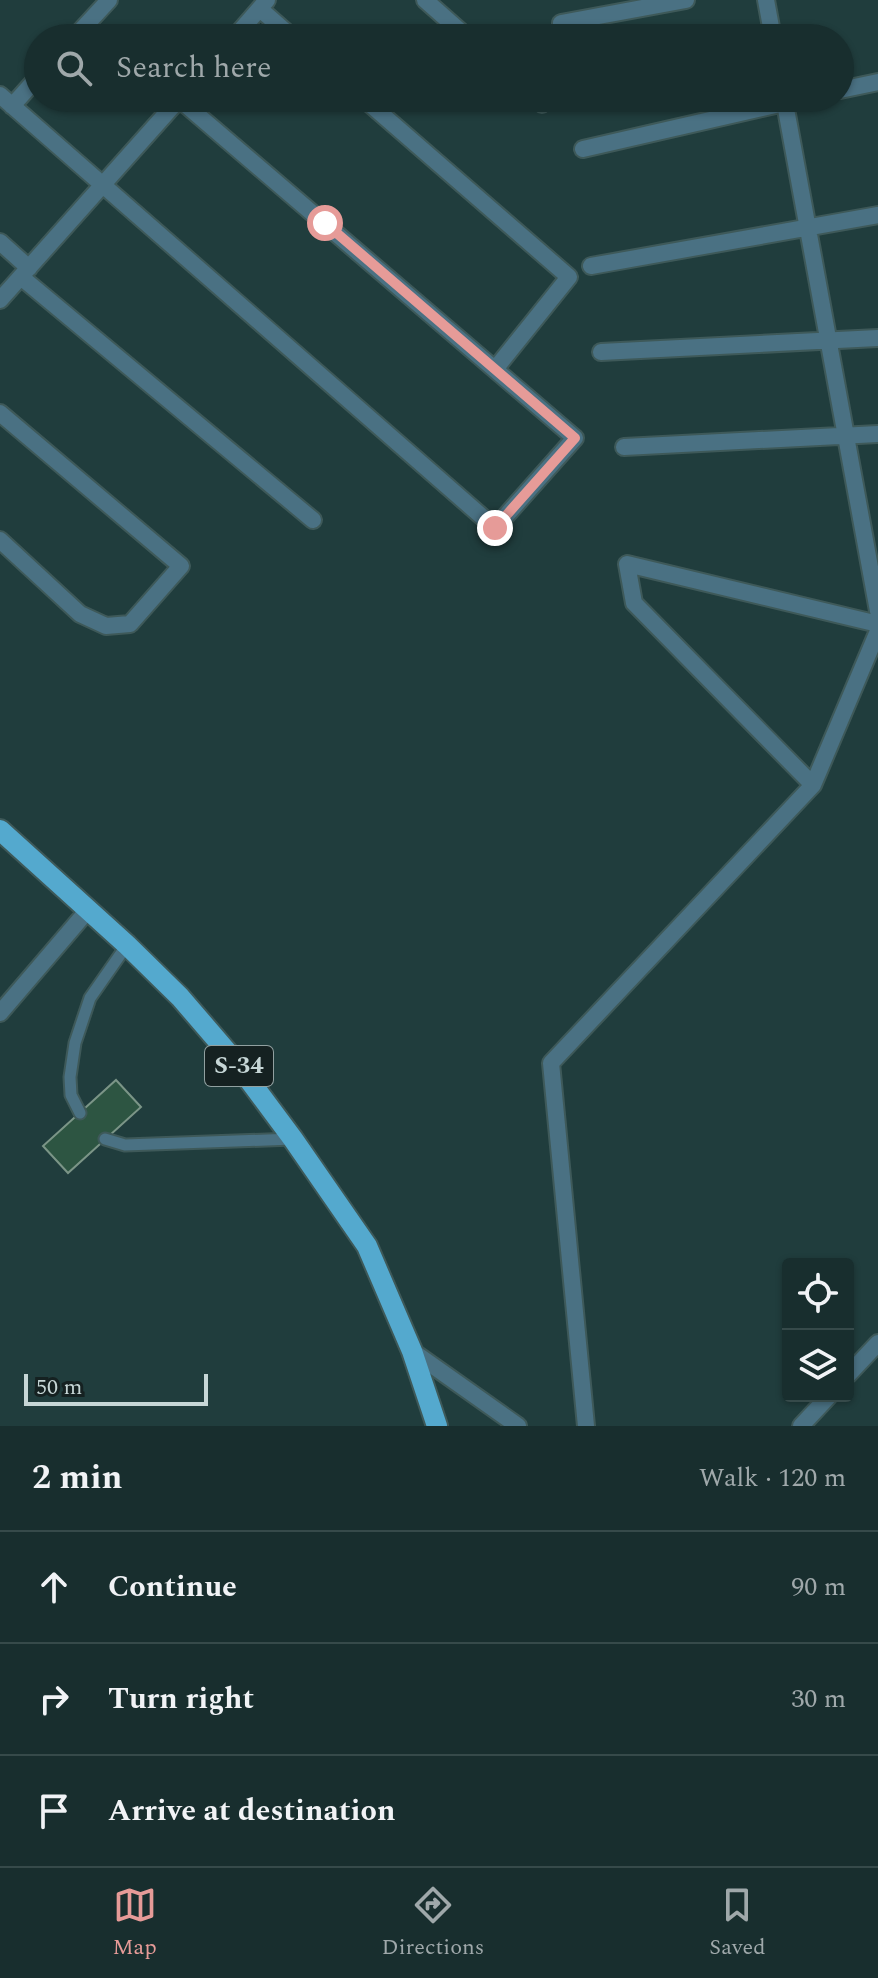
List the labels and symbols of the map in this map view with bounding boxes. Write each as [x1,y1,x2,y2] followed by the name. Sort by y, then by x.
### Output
[307,205,343,241] route start
[477,510,513,546] route end
[205,1046,273,1086] road number: S-34
[24,1370,208,1406] scale bar

